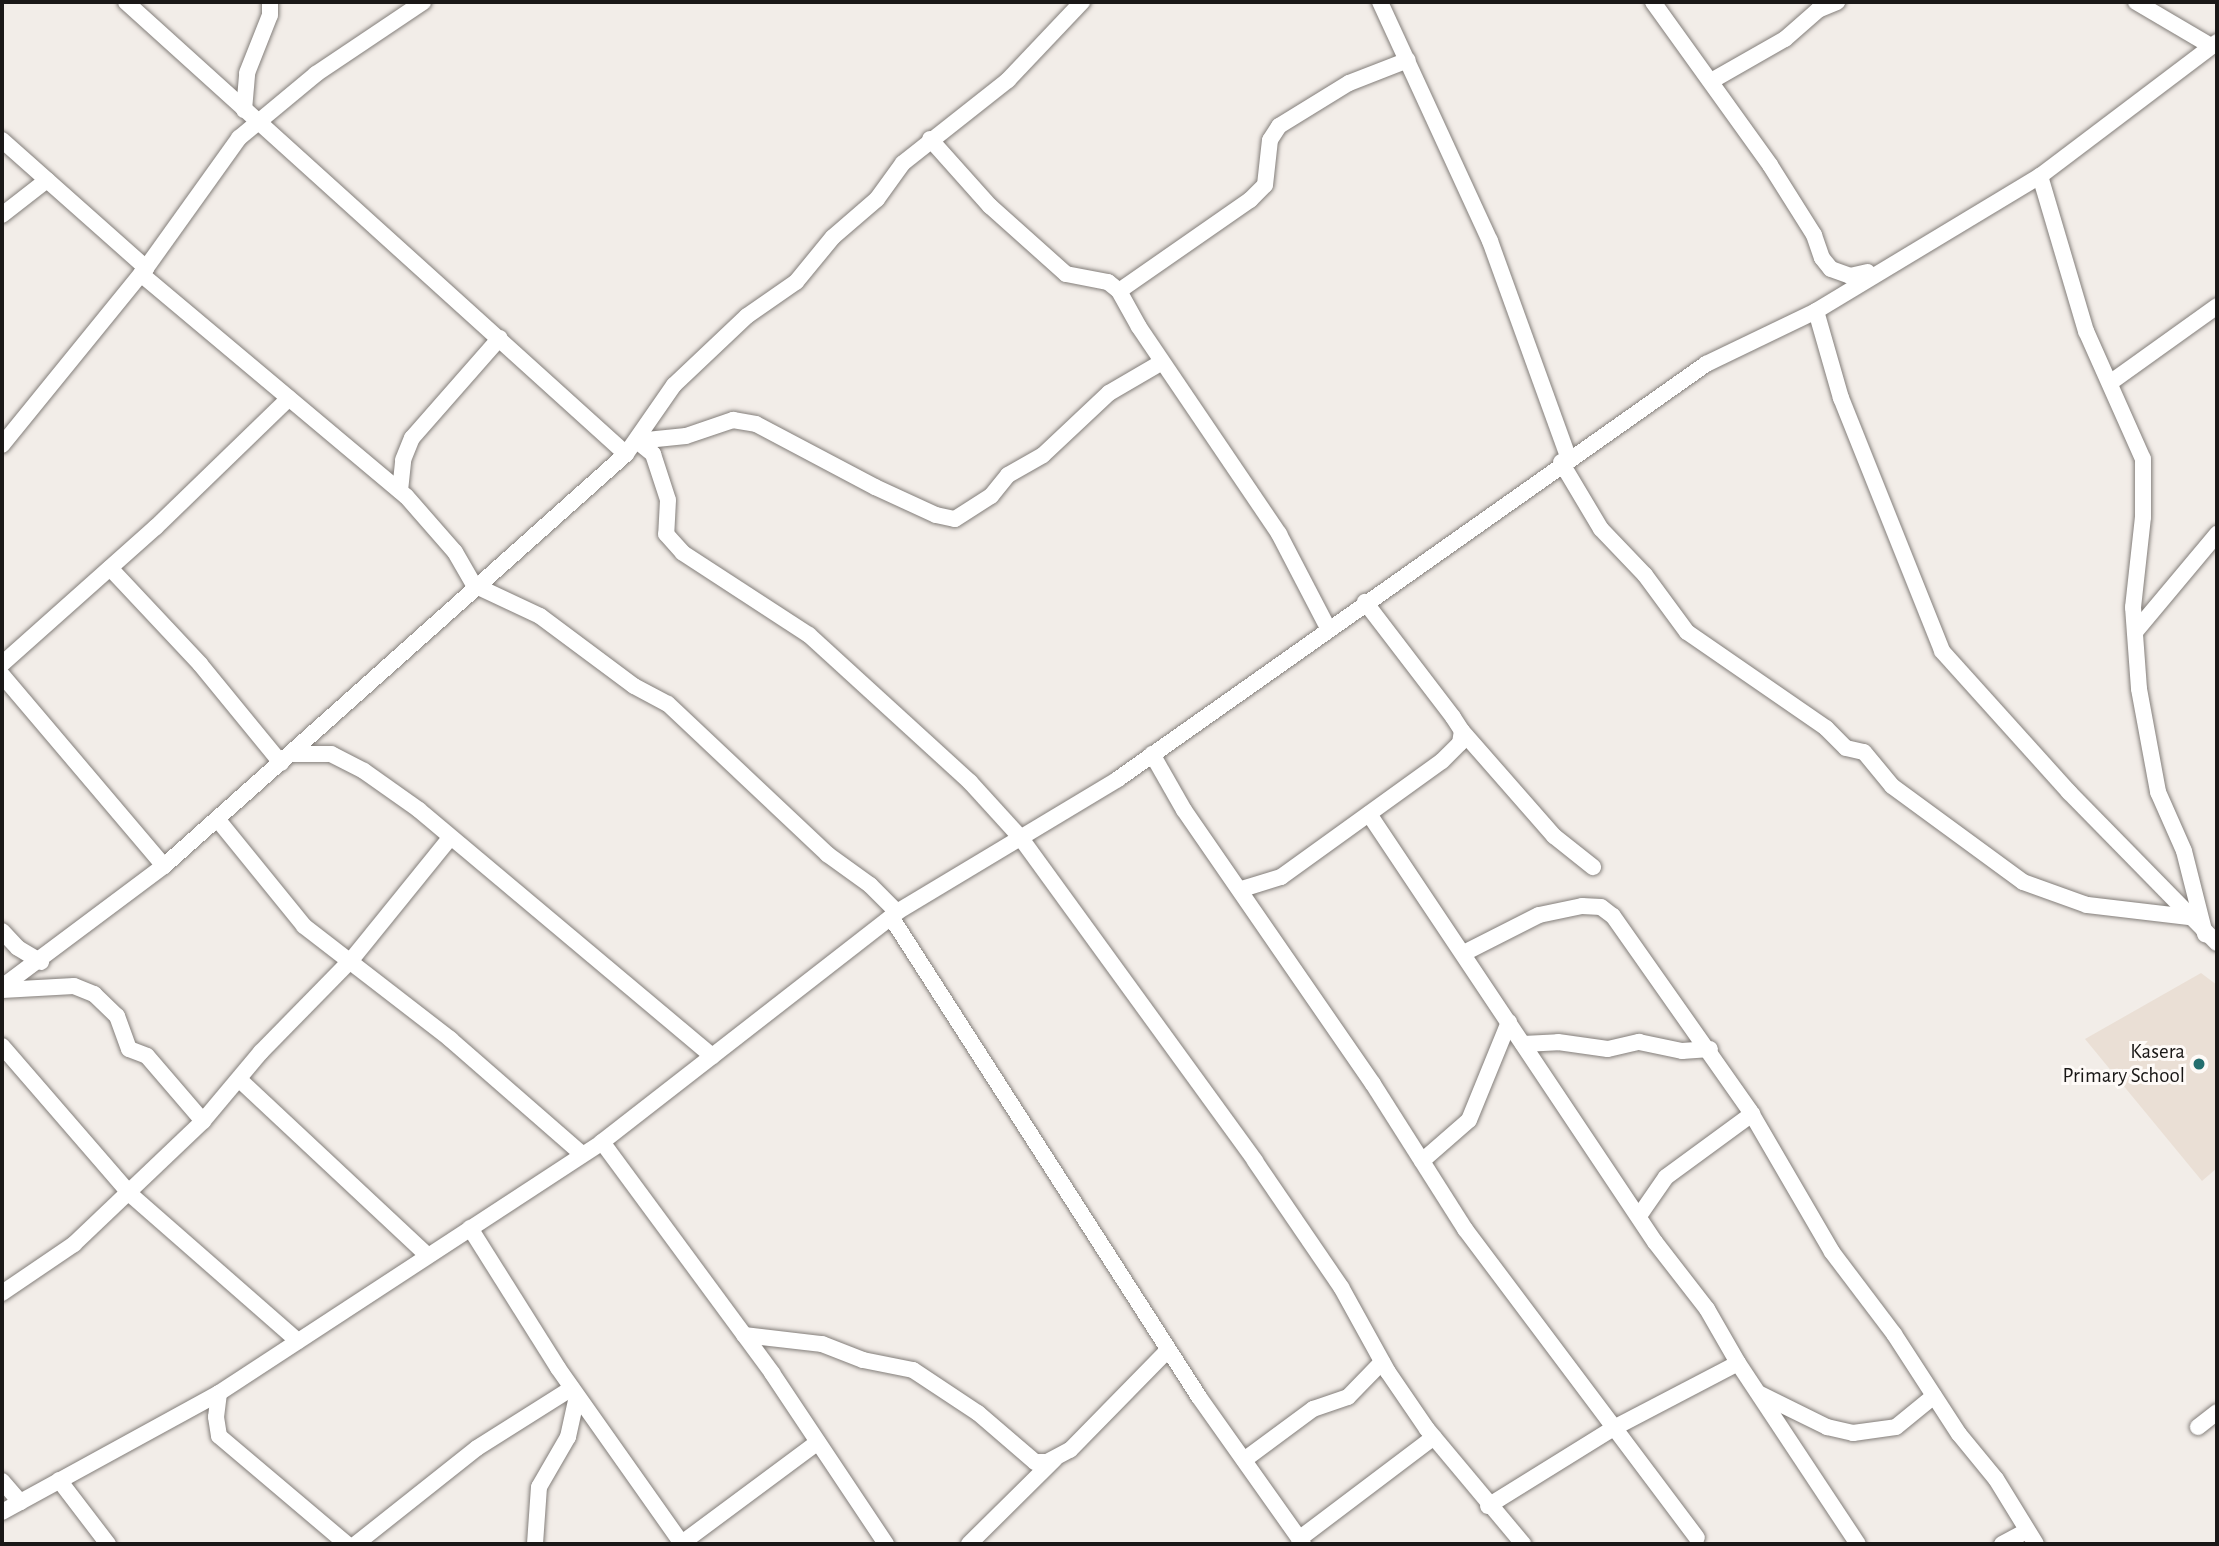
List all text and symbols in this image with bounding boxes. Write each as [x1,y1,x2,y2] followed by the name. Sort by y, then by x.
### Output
[2062,1039,2185,1089] place label: Kasera Primary School
[2191,1056,2207,1072] marker: Kasera Primary School

